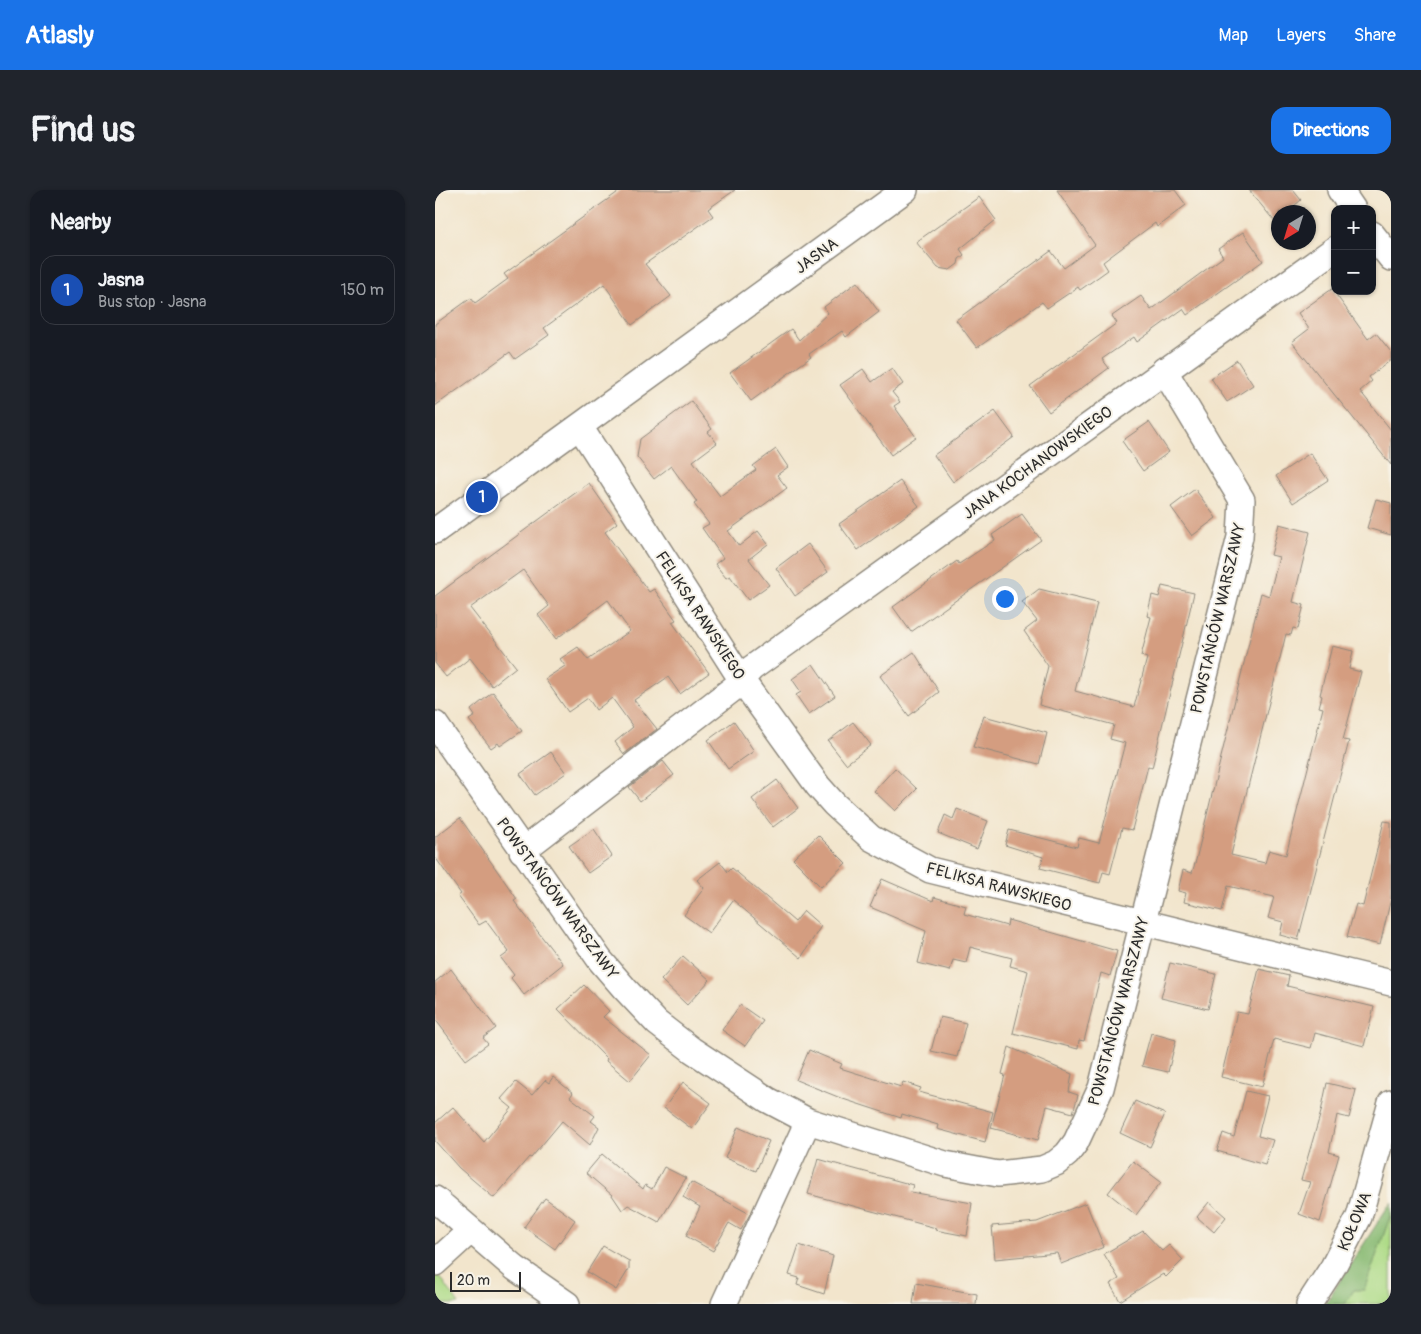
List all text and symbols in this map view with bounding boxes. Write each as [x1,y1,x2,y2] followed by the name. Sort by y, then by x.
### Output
[25,21,94,50] text: Atlasly
[1219,24,1248,47] text: Map
[1276,24,1326,47] text: Layers
[1354,24,1396,47] text: Share
[1271,107,1391,154] button: Directions
[30,108,135,152] text: Find us
[1271,205,1316,250] north arrow
[1331,205,1376,295] map controls
[1331,205,1376,250] button: +
[50,209,111,236] text: Nearby
[791,233,842,278] street label: JASNA
[1331,250,1376,295] button: −
[98,268,144,292] text: Jasna
[64,280,70,300] text: 1
[340,280,384,300] text: 150 m
[98,292,207,312] text: Bus stop · Jasna
[959,402,1116,524] street label: JANA KOCHANOWSKIEGO
[466,478,498,516] pin: 1
[1185,521,1250,715] street label: POWSTAŃCÓW WARSZAWY
[651,548,749,684] street label: FELIKSA RAWSKIEGO
[992,586,1018,612] your location
[492,813,623,983] street label: POWSTAŃCÓW WARSZAWY
[924,858,1073,916] street label: FELIKSA RAWSKIEGO
[1083,914,1154,1108] street label: POWSTAŃCÓW WARSZAWY
[1334,1189,1376,1254] street label: KOŁOWA
[450,1269,521,1292] scale bar
[457,1272,490,1289] text: 20 m

